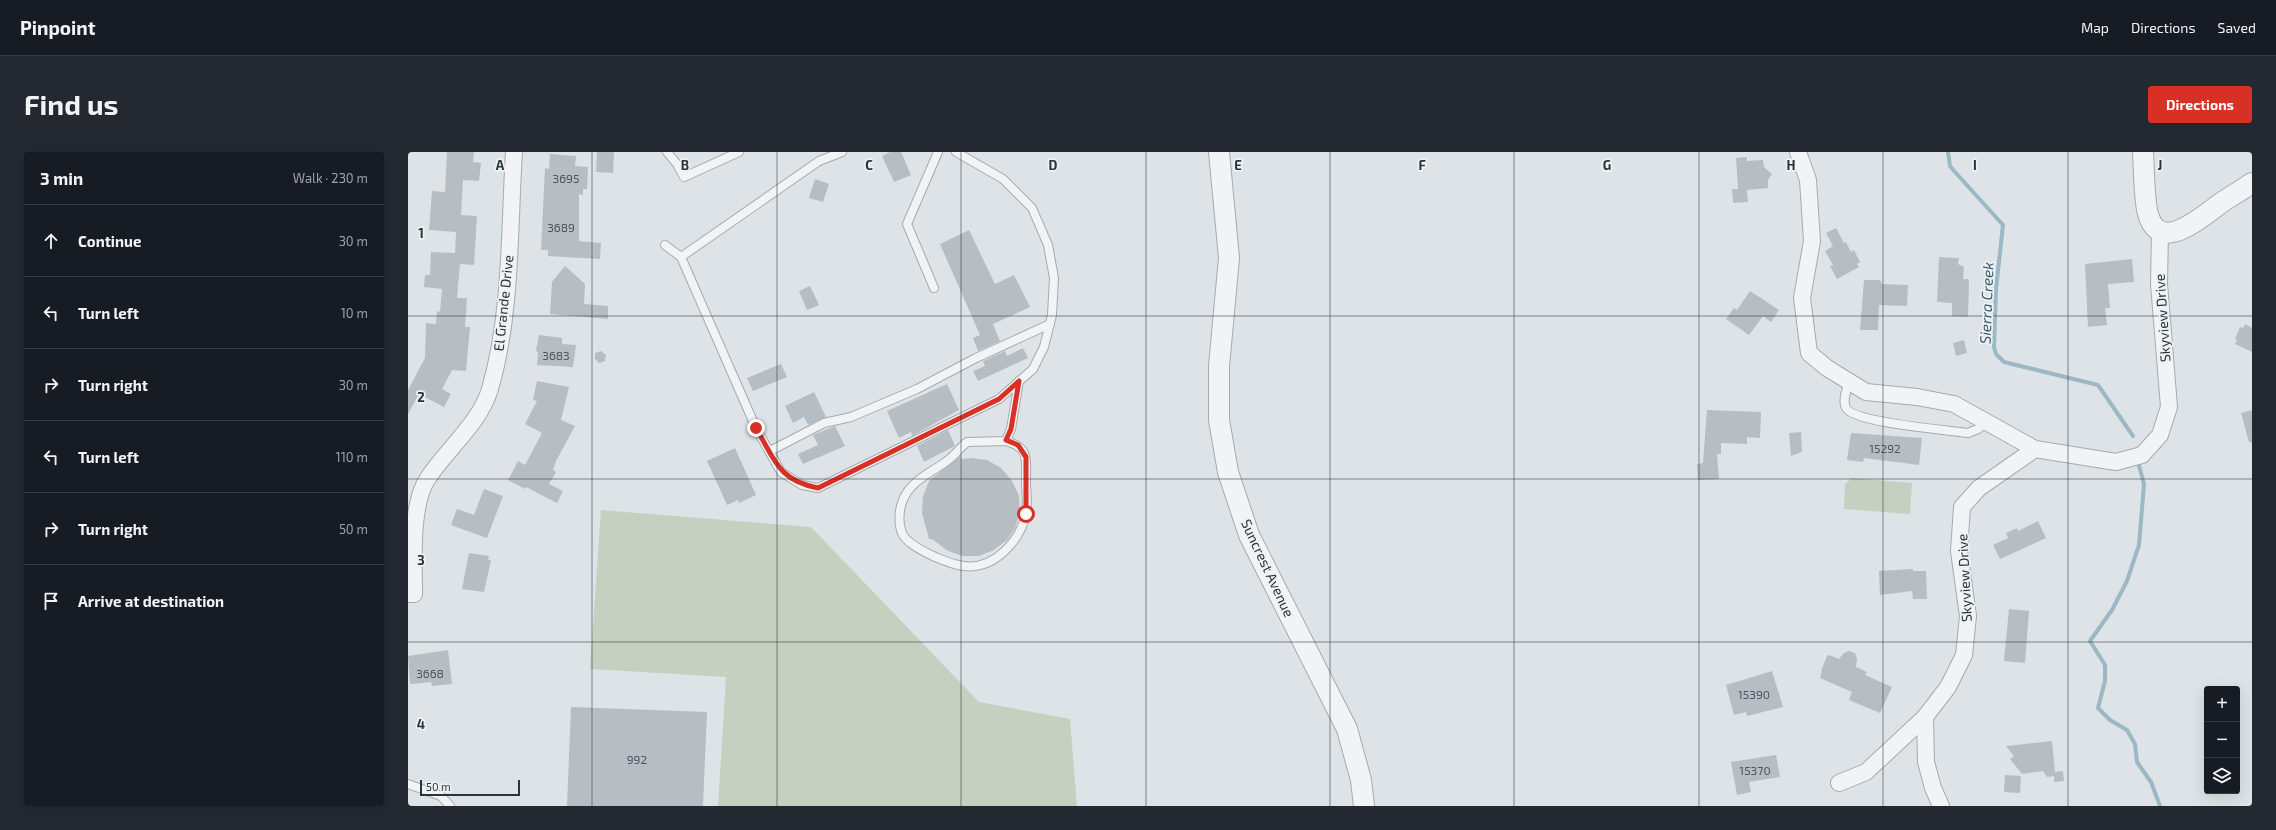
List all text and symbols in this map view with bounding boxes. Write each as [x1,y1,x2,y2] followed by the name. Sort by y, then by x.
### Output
[20,16,95,39] text: Pinpoint
[2081,19,2109,36] text: Map
[2131,19,2196,36] text: Directions
[2218,19,2256,36] text: Saved
[2148,86,2252,123] button: Directions
[24,87,118,121] text: Find us
[496,157,505,173] text: A
[681,157,689,173] text: B
[865,157,873,173] text: C
[1049,157,1058,173] text: D
[1234,157,1242,173] text: E
[1418,157,1426,173] text: F
[1603,157,1611,173] text: G
[1787,157,1796,173] text: H
[1973,157,1977,173] text: I
[2158,157,2162,173] text: J
[40,168,83,188] text: 3 min
[293,170,368,186] text: Walk · 230 m
[553,171,579,185] house number: 3695
[547,220,575,234] house number: 3689
[418,225,424,241] text: 1
[40,230,62,252] icon: ahead
[78,232,141,250] text: Continue
[339,233,368,249] text: 30 m
[489,254,517,352] street label: El Grande Drive
[1976,261,1996,344] water label: Sierra Creek
[2150,273,2174,363] street label: Skyview Drive
[40,302,62,324] icon: left
[78,304,139,322] text: Turn left
[341,305,368,321] text: 10 m
[542,348,570,362] house number: 3683
[40,374,62,396] icon: right
[78,376,148,394] text: Turn right
[339,377,368,393] text: 30 m
[417,389,425,405] text: 2
[747,419,765,437] route end
[1869,441,1901,455] house number: 15292
[40,446,62,468] icon: left
[78,448,139,466] text: Turn left
[336,449,368,465] text: 110 m
[1017,505,1035,523] route start
[1238,516,1298,620] street label: Suncrest Avenue
[40,518,62,540] icon: right
[78,520,148,538] text: Turn right
[339,521,368,537] text: 50 m
[1953,533,1975,623] street label: Skyview Drive
[417,552,425,568] text: 3
[40,590,62,612] icon: arrive
[78,592,224,610] text: Arrive at destination
[416,666,444,680] house number: 3668
[2204,686,2240,794] map controls
[2204,686,2240,722] button: +
[1738,687,1770,701] house number: 15390
[417,716,425,732] text: 4
[2204,722,2240,758] button: −
[627,752,647,766] house number: 992
[2204,758,2240,794] button: layers
[1739,763,1771,777] house number: 15370
[420,778,520,797] scale bar
[426,780,451,793] text: 50 m

